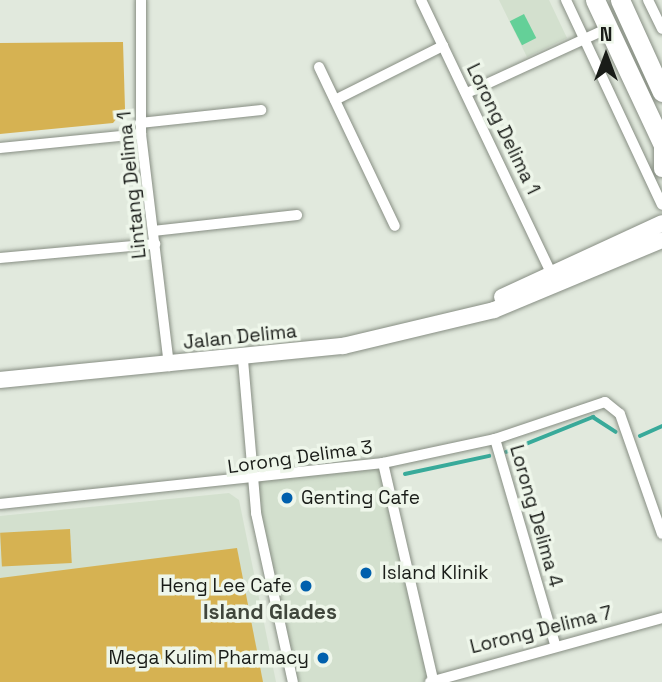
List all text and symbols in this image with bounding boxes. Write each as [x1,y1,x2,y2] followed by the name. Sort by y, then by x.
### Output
[571,21,641,91] north arrow
[600,22,612,47] text: N
[462,60,544,198] street label: Lorong Delima 1
[113,110,151,260] street label: Lintang Delima 1
[182,320,298,354] street label: Jalan Delima
[226,436,374,478] street label: Lorong Delima 3
[505,442,567,590] street label: Lorong Delima 4
[301,487,420,509] place label: Genting Cafe
[279,490,295,506] marker: Genting Cafe
[382,562,488,584] place label: Island Klinik
[356,563,376,583] marker: Island Klinik
[160,575,292,597] place label: Heng Lee Cafe
[298,578,314,594] marker: Heng Lee Cafe
[203,599,337,625] district label: Island Glades
[468,601,614,659] street label: Lorong Delima 7
[109,647,309,669] place label: Mega Kulim Pharmacy
[315,650,331,666] marker: Mega Kulim Pharmacy

